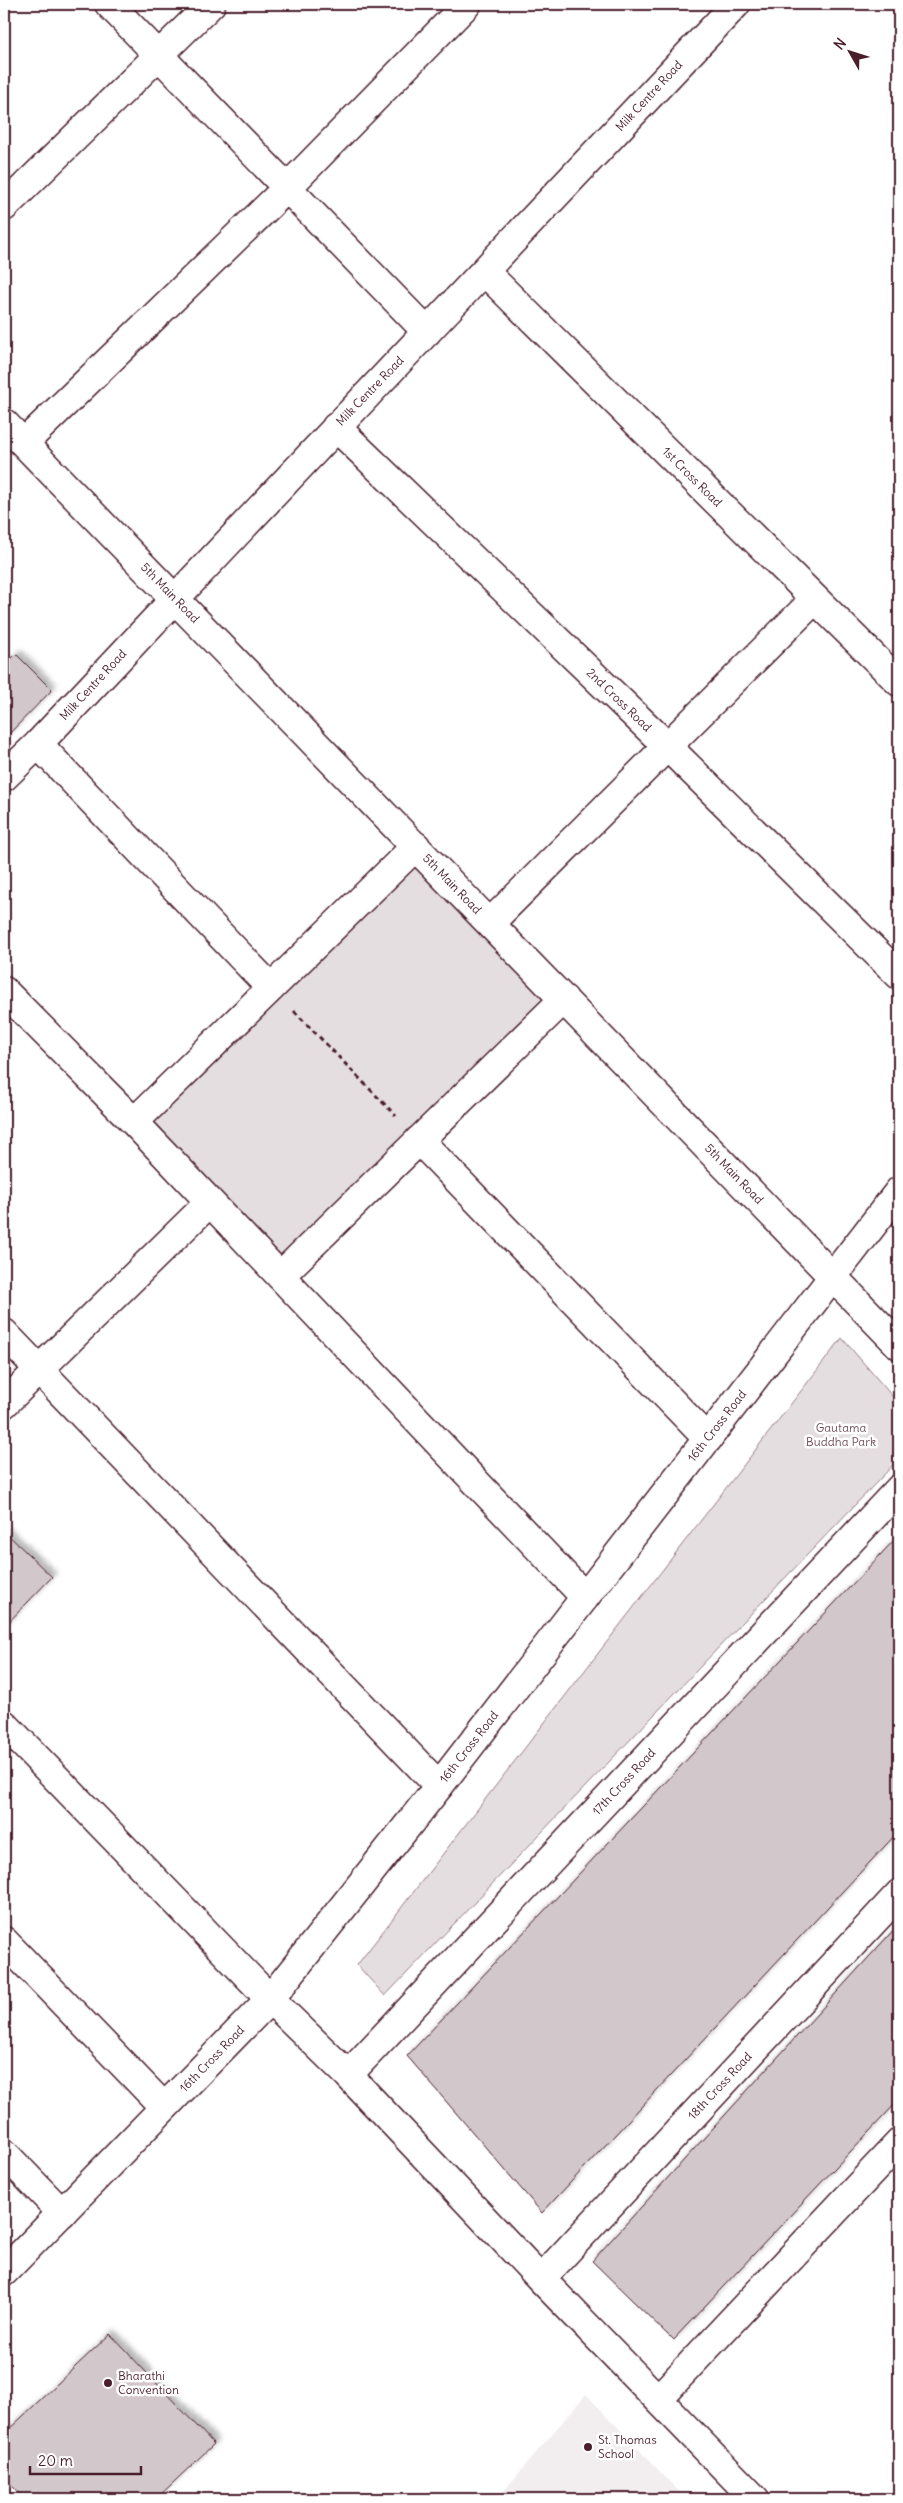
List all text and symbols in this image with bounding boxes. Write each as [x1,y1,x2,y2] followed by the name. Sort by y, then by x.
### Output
[826,28,876,78] north arrow
[830,34,850,53] text: N
[612,57,685,134] street label: Milk Centre Road
[333,353,407,429] street label: Milk Centre Road
[659,444,725,510] street label: 1st Cross Road
[138,559,203,626] street label: 5th Main Road
[56,646,129,723] street label: Milk Centre Road
[584,665,655,734] street label: 2nd Cross Road
[420,850,485,917] street label: 5th Main Road
[702,1140,767,1207] street label: 5th Main Road
[684,1387,749,1465] street label: 16th Cross Road
[806,1420,876,1449] park label: Gautama Buddha Park
[436,1708,501,1786] street label: 16th Cross Road
[589,1745,658,1818] street label: 17th Cross Road
[176,2022,247,2095] street label: 16th Cross Road
[685,2049,755,2123] street label: 18th Cross Road
[118,2368,179,2397] place label: Bharathi Convention
[102,2377,114,2389] marker: Bharathi Convention
[598,2432,657,2461] place label: St. Thomas School
[582,2441,594,2453] marker: St. Thomas School
[30,2443,141,2475] scale bar
[38,2451,73,2470] text: 20 m

